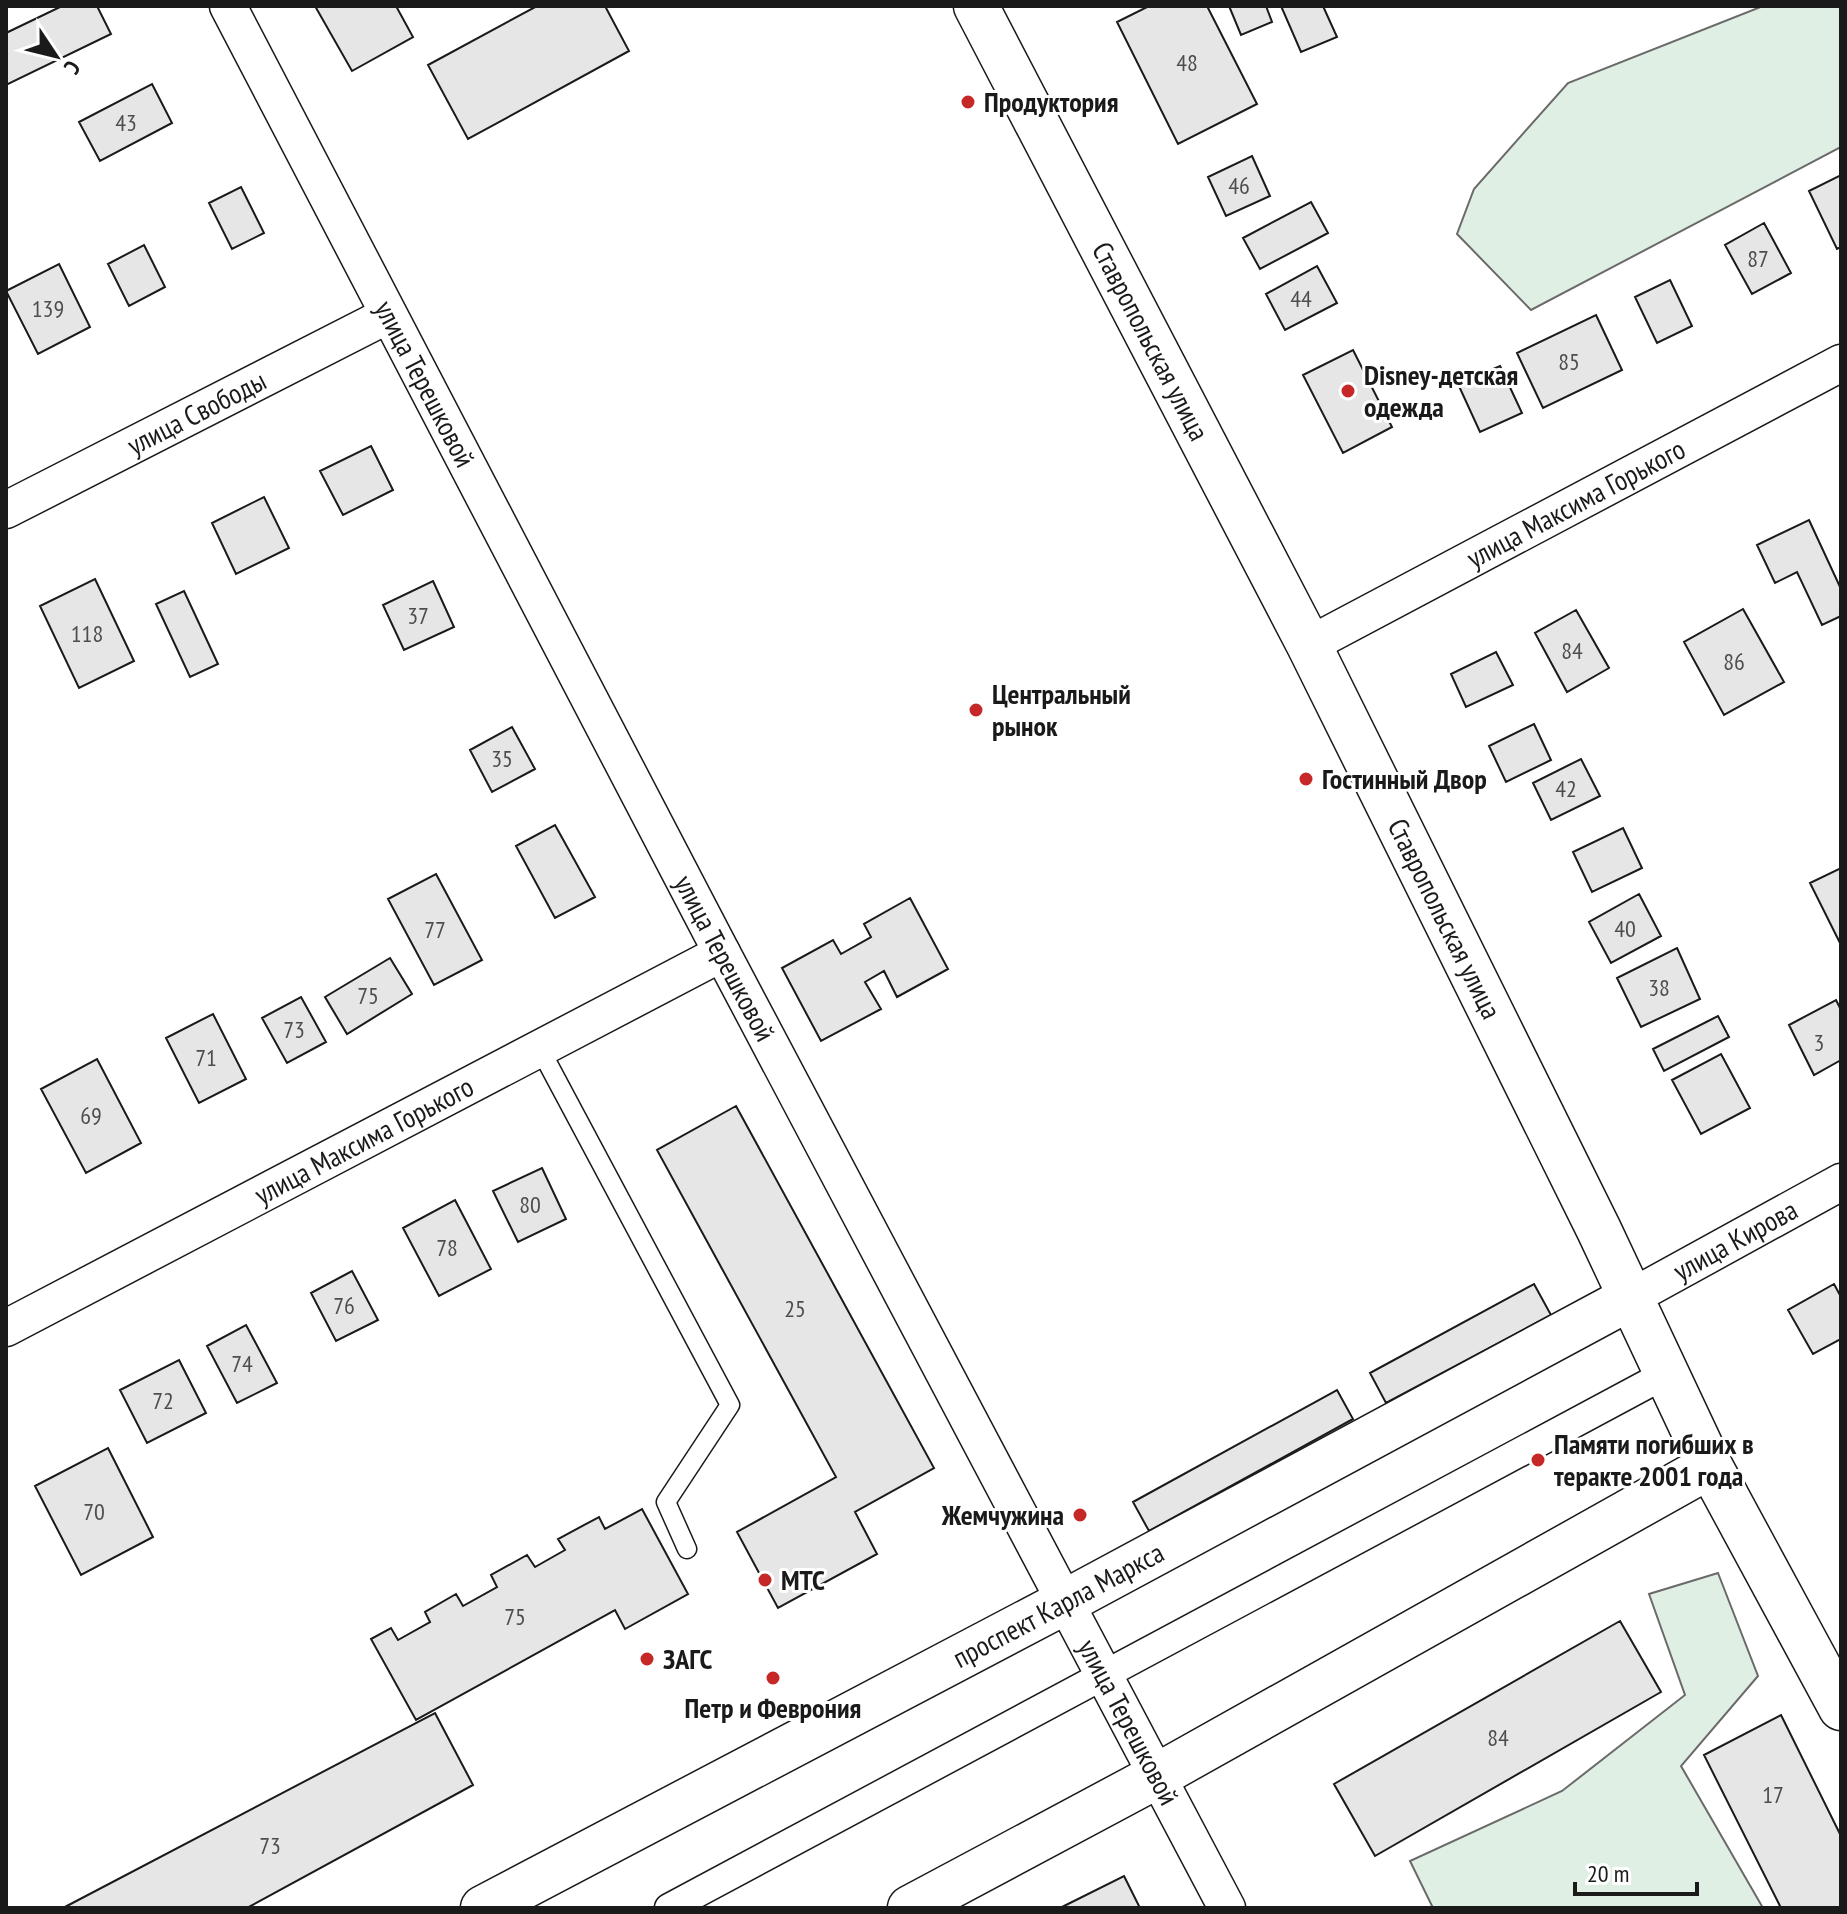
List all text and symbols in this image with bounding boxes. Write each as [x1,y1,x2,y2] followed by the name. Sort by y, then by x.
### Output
[16,16,96,96] north arrow
[1176,47,1198,78] house number: 48
[58,55,87,80] text: С
[984,83,1119,120] place label: Продуктория
[959,93,977,111] marker: Продуктория
[115,107,137,138] house number: 43
[1228,170,1250,201] house number: 46
[1084,235,1218,447] street label: Ставропольская улица
[1747,243,1769,274] house number: 87
[1290,283,1312,314] house number: 44
[32,293,64,324] house number: 139
[367,294,484,473] street label: улица Терешковой
[1558,346,1580,377] house number: 85
[1364,356,1518,425] place label: Disney-детская одежда
[121,361,272,463] street label: улица Свободы
[1339,382,1357,400] marker: Disney-детская одежда
[1460,430,1691,576] street label: улица Максима Горького
[407,600,429,631] house number: 37
[71,618,103,649] house number: 118
[1561,635,1583,666] house number: 84
[1723,646,1745,677] house number: 86
[992,675,1131,744] place label: Центральный рынок
[967,701,985,719] marker: Центральный рынок
[491,743,513,774] house number: 35
[1322,760,1487,797] place label: Гостинный Двор
[1297,770,1315,788] marker: Гостинный Двор
[1555,773,1577,804] house number: 42
[1380,812,1510,1025] street label: Ставропольская улица
[667,868,784,1047] street label: улица Терешковой
[1614,913,1636,944] house number: 40
[424,914,446,945] house number: 77
[1648,972,1670,1003] house number: 38
[357,980,379,1011] house number: 75
[283,1014,305,1045] house number: 73
[1814,1027,1824,1058] house number: 3
[195,1042,217,1073] house number: 71
[248,1068,480,1213] street label: улица Максима Горького
[80,1100,102,1131] house number: 69
[519,1189,541,1220] house number: 80
[1666,1191,1804,1289] street label: улица Кирова
[436,1232,458,1263] house number: 78
[333,1290,355,1321] house number: 76
[784,1293,806,1324] house number: 25
[231,1348,253,1379] house number: 74
[152,1385,174,1416] house number: 72
[1554,1425,1754,1494] place label: Памяти погибших в теракте 2001 года
[1529,1451,1547,1469] marker: Памяти погибших в теракте 2001 года
[83,1496,105,1527] house number: 70
[941,1496,1064,1533] place label: Жемчужина
[1071,1506,1089,1524] marker: Жемчужина
[946,1533,1170,1676] street label: проспект Карла Маркса
[781,1561,825,1598] place label: МТС
[756,1571,774,1589] marker: МТС
[504,1601,526,1632] house number: 75
[1070,1632,1188,1811] street label: улица Терешковой
[663,1640,712,1677] place label: ЗАГС
[638,1650,656,1668] marker: ЗАГС
[764,1669,782,1687] marker: Петр и Феврония
[685,1689,861,1726] place label: Петр и Феврония
[1487,1722,1509,1753] house number: 84
[1762,1779,1784,1810] house number: 17
[259,1830,281,1861] house number: 73
[1575,1846,1697,1896] scale bar
[1587,1858,1629,1889] text: 20 m

